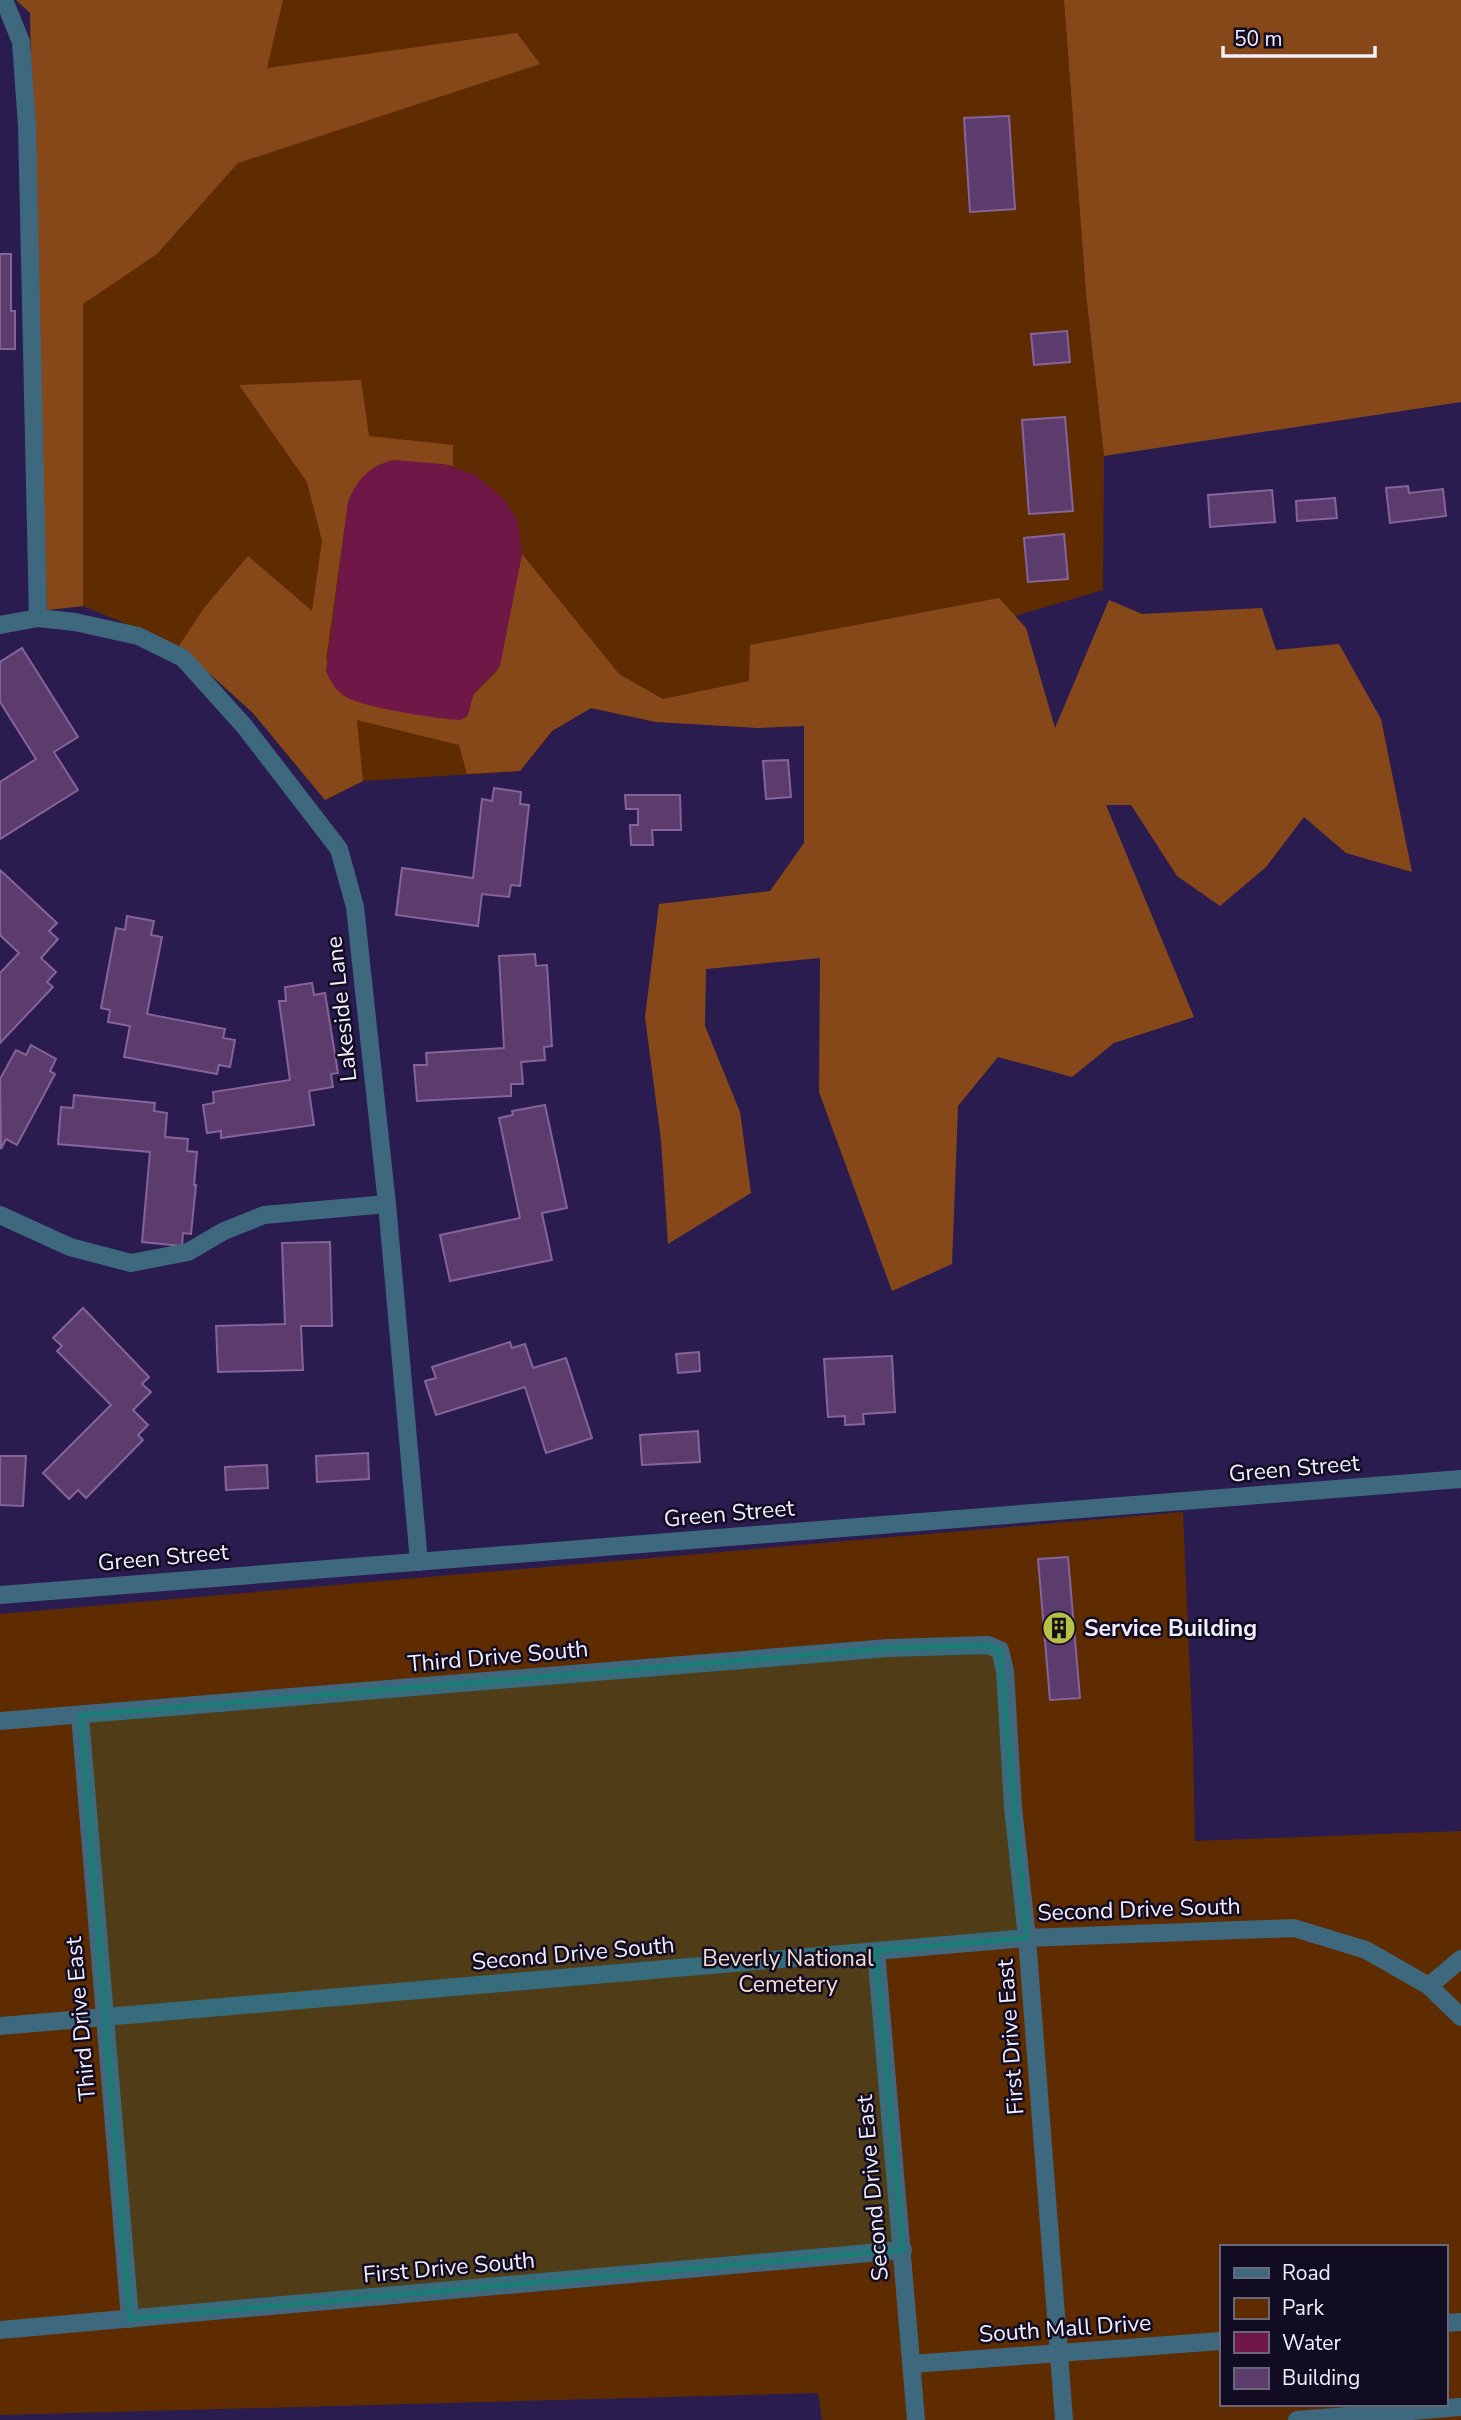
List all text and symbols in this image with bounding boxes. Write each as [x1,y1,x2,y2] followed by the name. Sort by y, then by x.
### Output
[1223,14,1375,58] scale bar
[1234,25,1283,53] text: 50 m
[318,935,365,1083] street label: Lakeside Lane
[1227,1447,1362,1490] street label: Green Street
[662,1492,797,1535] street label: Green Street
[96,1536,231,1579] street label: Green Street
[1040,1609,1078,1647] building icon: Service Building
[1084,1613,1257,1644] place label: Service Building
[407,1633,590,1680] street label: Third Drive South
[1037,1890,1241,1929] street label: Second Drive South
[470,1929,676,1978] street label: Second Drive South
[58,1935,103,2102] street label: Third Drive East
[702,1943,874,2000] park label: Beverly National Cemetery
[990,1957,1031,2116] street label: First Drive East
[849,2093,896,2282] street label: Second Drive East
[362,2245,536,2290] street label: First Drive South
[1220,2245,1447,2406] legend
[1282,2259,1331,2287] text: Road
[1282,2294,1324,2322] text: Park
[978,2307,1152,2350] street label: South Mall Drive
[1282,2329,1341,2357] text: Water
[1282,2364,1360,2392] text: Building

